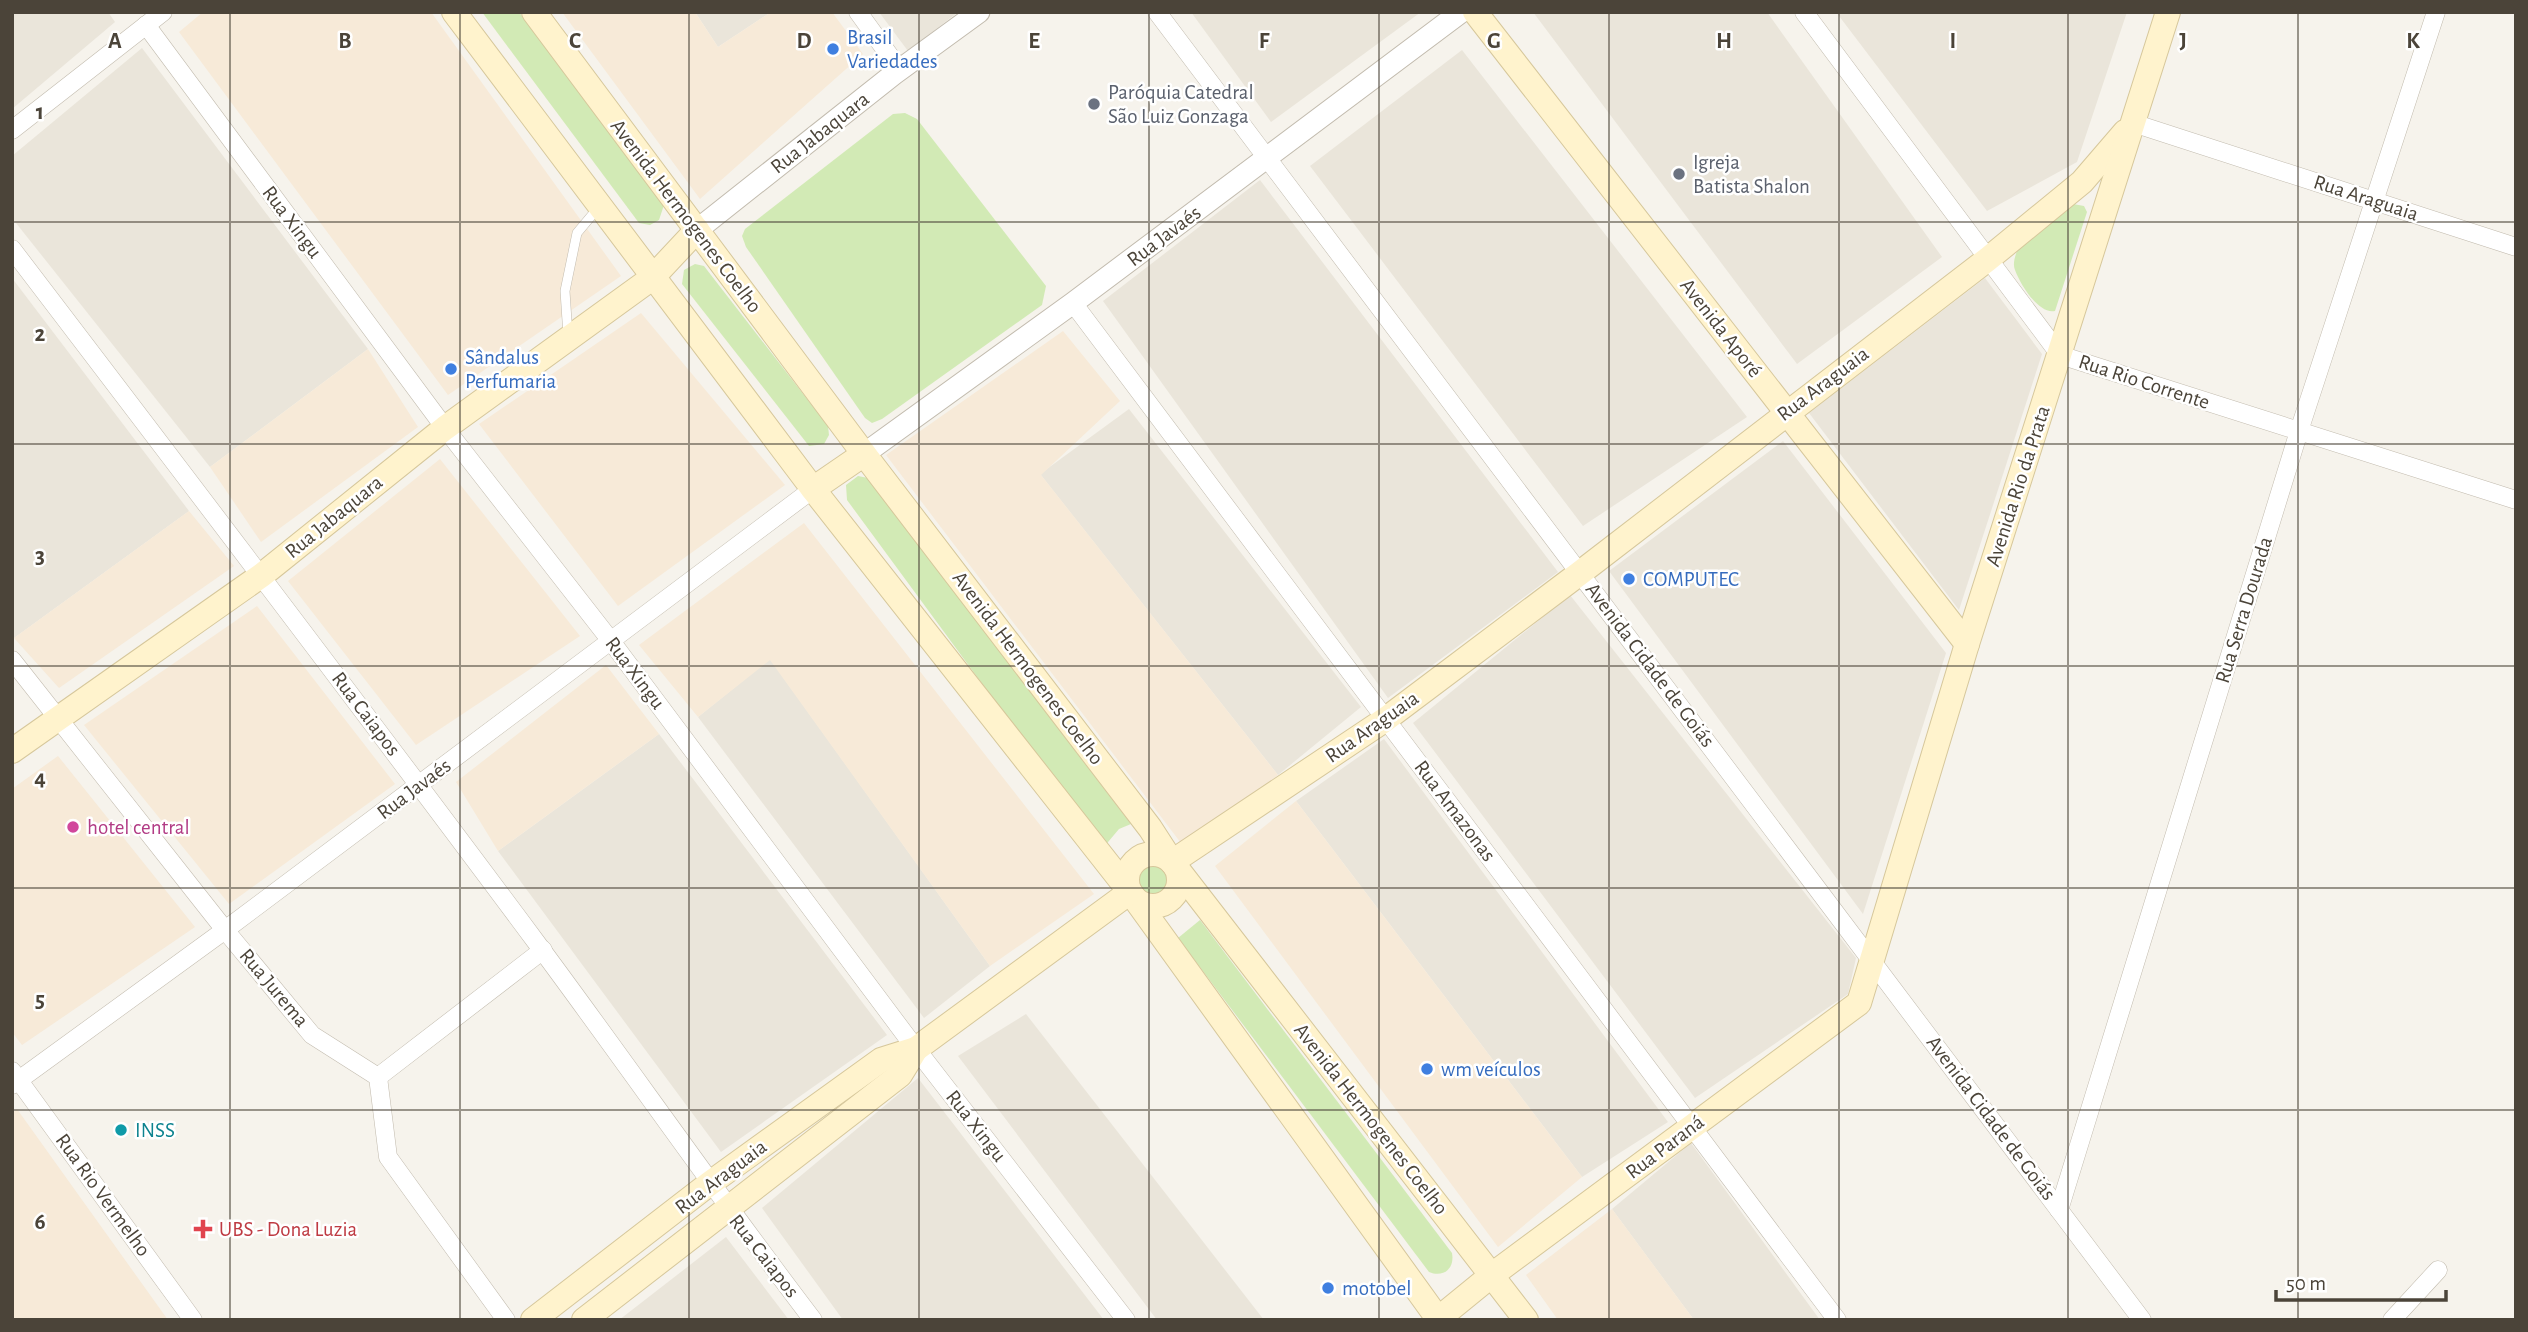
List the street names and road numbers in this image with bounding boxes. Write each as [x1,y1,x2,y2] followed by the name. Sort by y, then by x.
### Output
[767,88,873,178] street label: Rua Jabaquara
[607,115,765,317] street label: Avenida Hermogenes Coelho
[2311,171,2421,225] street label: Rua Araguaia
[258,182,326,262] street label: Rua Xingu
[1123,202,1205,270] street label: Rua Javaés
[1676,275,1766,381] street label: Avenida Aporé
[1773,343,1873,425] street label: Rua Araguaia
[2076,351,2212,413] street label: Rua Rio Corrente
[1982,403,2054,569] street label: Avenida Rio da Prata
[281,471,387,562] street label: Rua Jabaquara
[2212,534,2276,686] street label: Rua Serra Dourada
[949,567,1107,769] street label: Avenida Hermogenes Coelho
[1582,579,1718,751] street label: Avenida Cidade de Goiás
[601,633,669,713] street label: Rua Xingu
[328,668,404,760] street label: Rua Caiapos
[1321,687,1423,767] street label: Rua Araguaia
[373,755,455,823] street label: Rua Javaés
[1410,757,1500,865] street label: Rua Amazonas
[235,945,313,1031] street label: Rua Jurema
[1290,1020,1452,1218] street label: Avenida Hermogenes Coelho
[1923,1032,2059,1204] street label: Avenida Cidade de Goiás
[942,1086,1010,1166] street label: Rua Xingu
[1622,1111,1708,1183] street label: Rua Paraná
[52,1130,154,1260] street label: Rua Rio Vermelho
[671,1136,771,1218] street label: Rua Araguaia
[725,1210,803,1302] street label: Rua Caiapos

